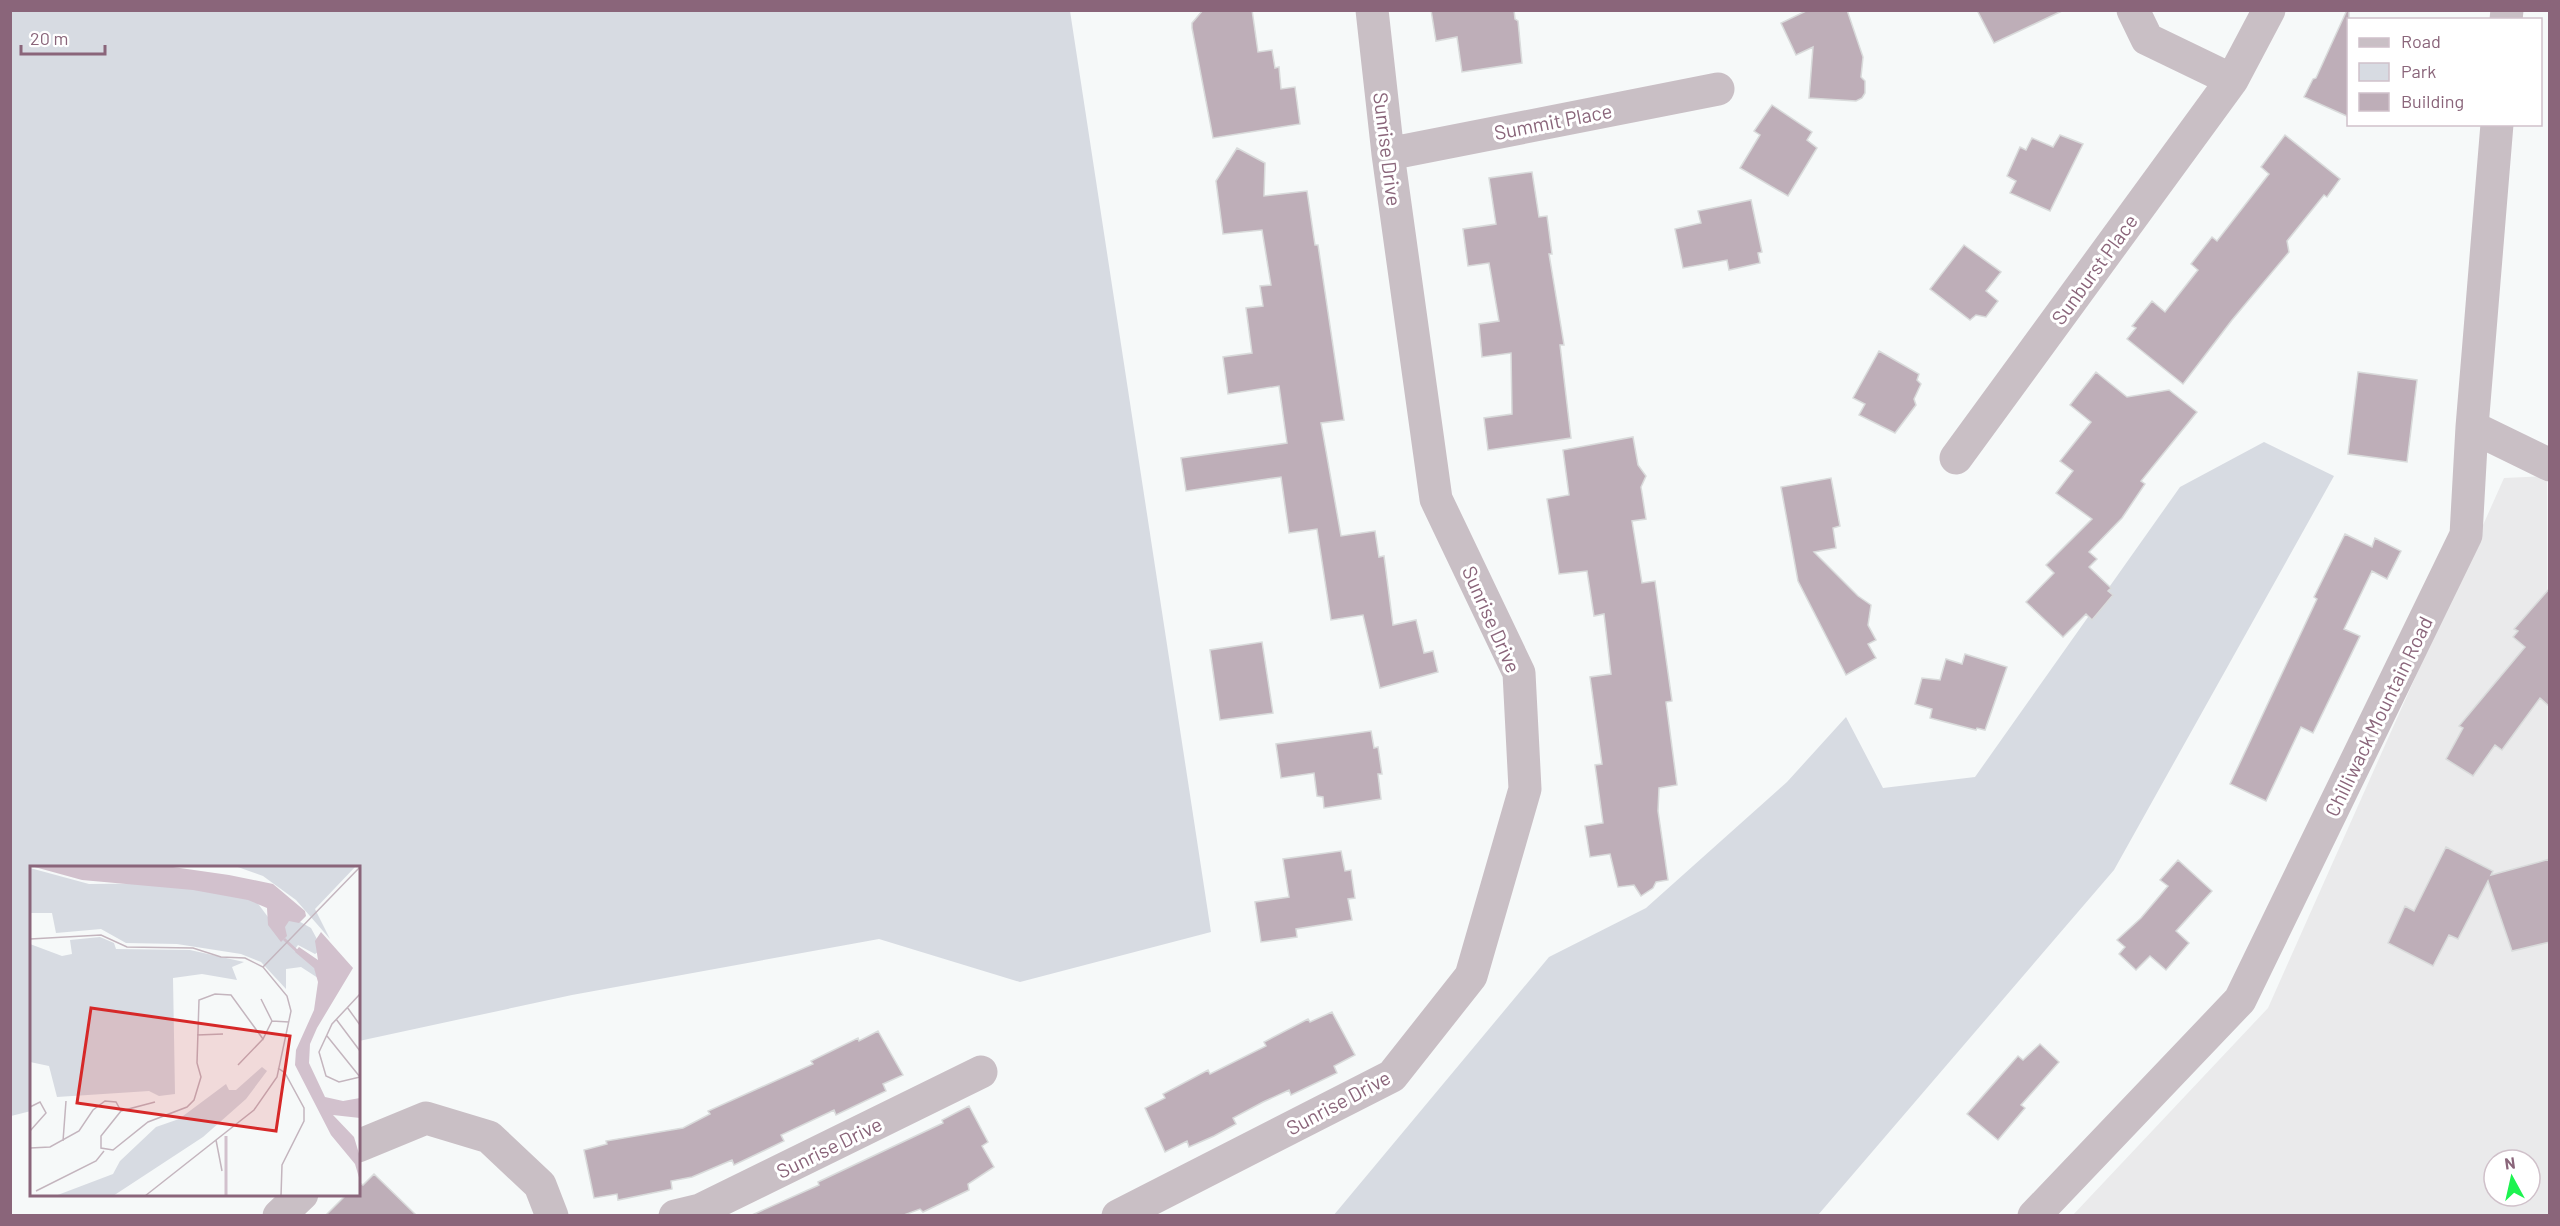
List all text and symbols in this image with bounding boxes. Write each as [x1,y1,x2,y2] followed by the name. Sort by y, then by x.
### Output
[21,18,105,56] scale bar
[2347,18,2542,126] legend
[30,27,68,49] text: 20 m
[2401,30,2441,52] text: Road
[2401,60,2436,82] text: Park
[2401,90,2464,112] text: Building
[1369,91,1407,207] street label: Sunrise Drive
[1492,98,1614,144] street label: Summit Place
[2046,209,2142,329] street label: Sunburst Place
[1458,562,1526,676] street label: Sunrise Drive
[2319,612,2437,820] street label: Chilliwack Mountain Road
[30,866,360,1196] inset map
[1282,1065,1394,1139] street label: Sunrise Drive
[772,1111,886,1183] street label: Sunrise Drive
[2482,1148,2542,1208] north arrow
[2503,1153,2516,1173] text: N

